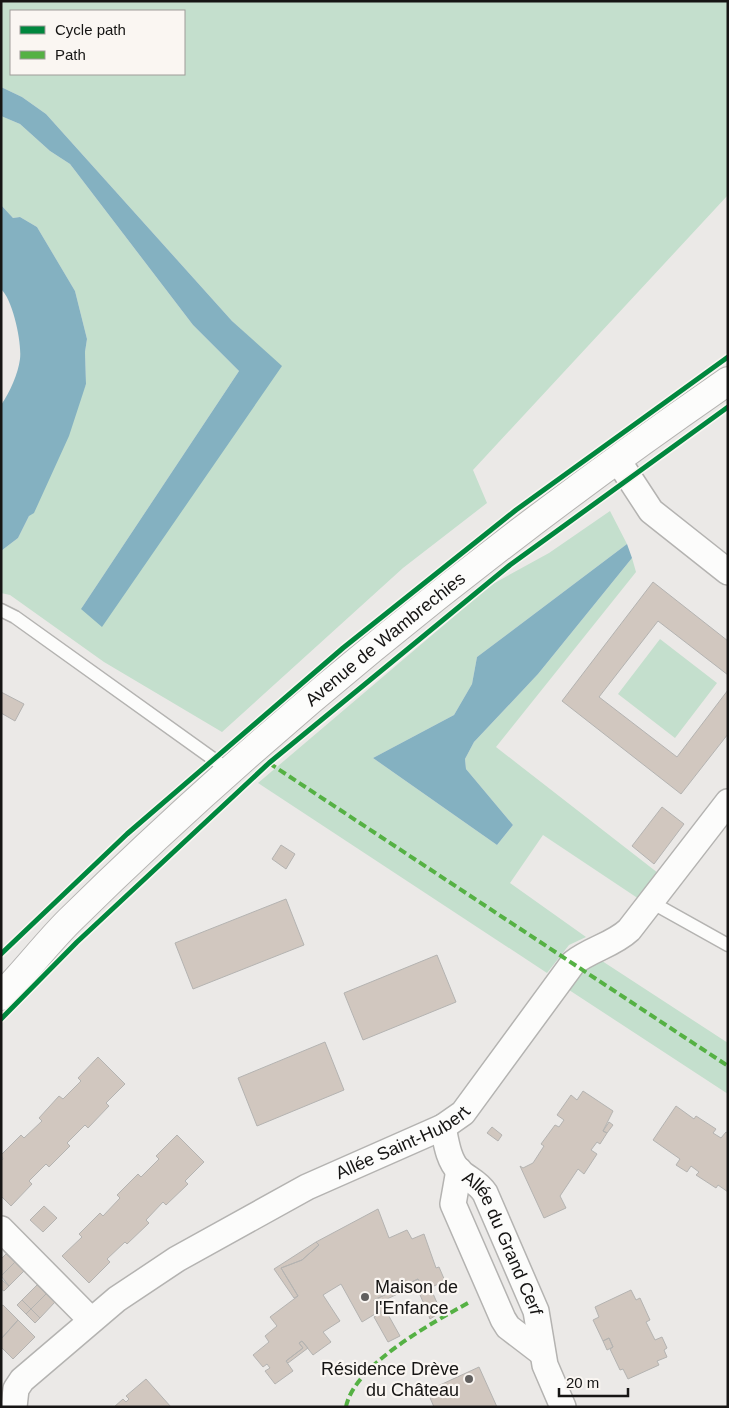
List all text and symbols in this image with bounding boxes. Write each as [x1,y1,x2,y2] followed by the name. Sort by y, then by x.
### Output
[10,10,185,75] legend
[55,21,126,38] text: Cycle path
[55,46,86,63] text: Path
[301,568,469,710] street label: Avenue de Wambrechies
[333,1103,474,1183] street label: Allée Saint-Hubert
[459,1167,547,1317] street label: Allée du Grand Cerf
[375,1277,458,1318] place label: Maison de l'Enfance
[359,1291,371,1303] marker: Maison de l'Enfance
[321,1359,459,1400] place label: Résidence Drève du Château
[559,1366,628,1398] scale bar
[463,1373,475,1385] marker: Résidence Drève du Château
[566,1374,599,1391] text: 20 m

